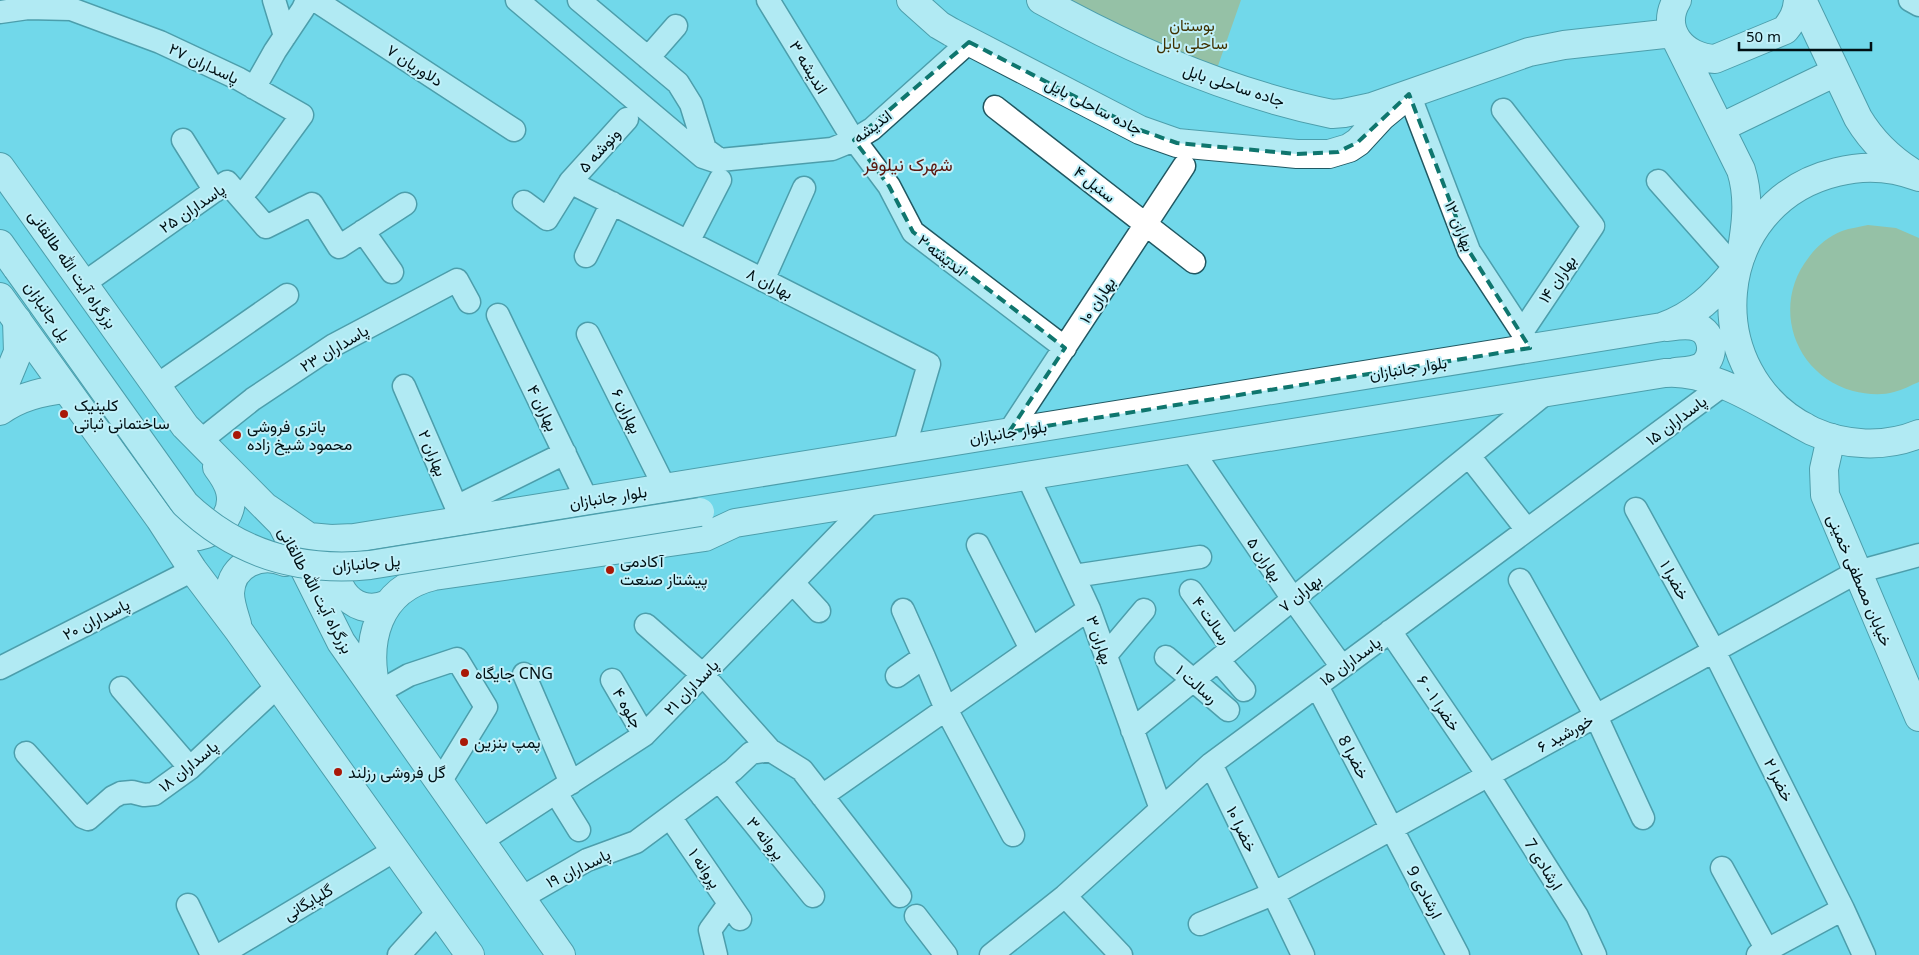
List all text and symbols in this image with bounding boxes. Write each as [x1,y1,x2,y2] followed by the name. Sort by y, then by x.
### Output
[1156,14,1228,54] park label: بوستان ساحلی بابل
[1739,20,1872,52] scale bar
[1746,26,1781,46] text: 50 m
[785,36,833,98] street label: اندیشه ۳
[165,37,243,90] street label: پاسداران ۲۷
[383,39,447,91] street label: دلاوریان ۷
[1180,58,1288,112] street label: جاده ساحلی بابل
[1042,72,1147,140] street label: جاده ساحلی بایل
[848,104,896,148] street label: اندیشه
[573,123,625,177] street label: ونوشه ۵
[862,152,953,176] district label: شهرک نیلوفر
[1069,161,1121,207] street label: سنبل ۴
[155,178,230,239] street label: پاسداران ۲۵
[1440,197,1480,255] street label: بهاران ۱۲
[24,205,122,333] street label: بزرگراه آیت الله طالقانی
[913,229,971,281] street label: اندیشه ۲
[1533,251,1581,307] street label: بهاران ۱۴
[743,262,797,304] street label: بهاران ۸
[1074,272,1120,328] street label: بهاران ۱۰
[19,277,77,346] street label: پل جانبازان
[296,319,373,378] street label: پاسداران ۲۳
[1368,351,1448,385] street label: بلوار جانبازان
[522,381,564,435] street label: بهاران ۴
[607,385,647,437] street label: بهاران ۶
[1641,390,1712,451] street label: پاسداران ۱۵
[74,394,170,434] place label: کلینیک ساختمانی ثباتی
[58,408,70,420] marker: کلینیک ساختمانی ثباتی
[247,415,352,456] place label: باتری فروشی محمود شیخ زاده
[968,415,1048,449] street label: بلوار جانبازان
[413,426,453,480] street label: بهاران ۲
[231,429,243,441] marker: باتری فروشی محمود شیخ زاده
[568,480,648,514] street label: بلوار جانبازان
[1822,510,1898,650] street label: خیابان مصطفی خمینی
[273,523,359,657] street label: بزرگراه آیت الله طالقانی
[1242,532,1288,586] street label: بهاران ۵
[331,549,401,578] street label: پل جانبازان
[620,550,708,591] place label: آکادمی پیشتاز صنعت
[1655,556,1695,604] street label: خضرا ۱
[604,564,616,576] marker: آکادمی پیشتاز صنعت
[1274,569,1326,617] street label: بهاران ۷
[1187,592,1237,648] street label: رسالت ۴
[59,593,134,646] street label: پاسداران ۲۰
[1081,613,1119,667] street label: بهاران ۳
[1315,631,1386,692] street label: پاسداران ۱۵
[659,654,724,721] street label: پاسداران ۲۱
[1171,660,1223,708] street label: رسالت ۱
[475,662,553,684] place label: جایگاه CNG
[459,667,471,679] marker: جایگاه CNG
[1412,671,1466,736] street label: خضرا ۱ - ۶
[608,684,649,733] street label: جلوه ۴
[1533,708,1597,757] street label: خورشید ۶
[474,731,541,754] place label: پمپ بنزین
[1333,731,1375,783] street label: خضرا 8
[153,735,223,798] street label: پاسداران ۱۸
[458,736,470,748] marker: پمپ بنزین
[1759,755,1799,806] street label: خضرا ۲
[348,761,446,783] place label: گل فروشی رزلند
[332,766,344,778] marker: گل فروشی رزلند
[1221,802,1263,856] street label: خضرا ۱۰
[741,812,790,865] street label: پروانه ۳
[1520,834,1568,894] street label: ارشادی 7
[542,843,614,894] street label: پاسداران ۱۹
[683,844,726,893] street label: پروانه ۱
[1402,862,1448,922] street label: ارشادی 9
[279,879,338,926] street label: گلپایگانی

